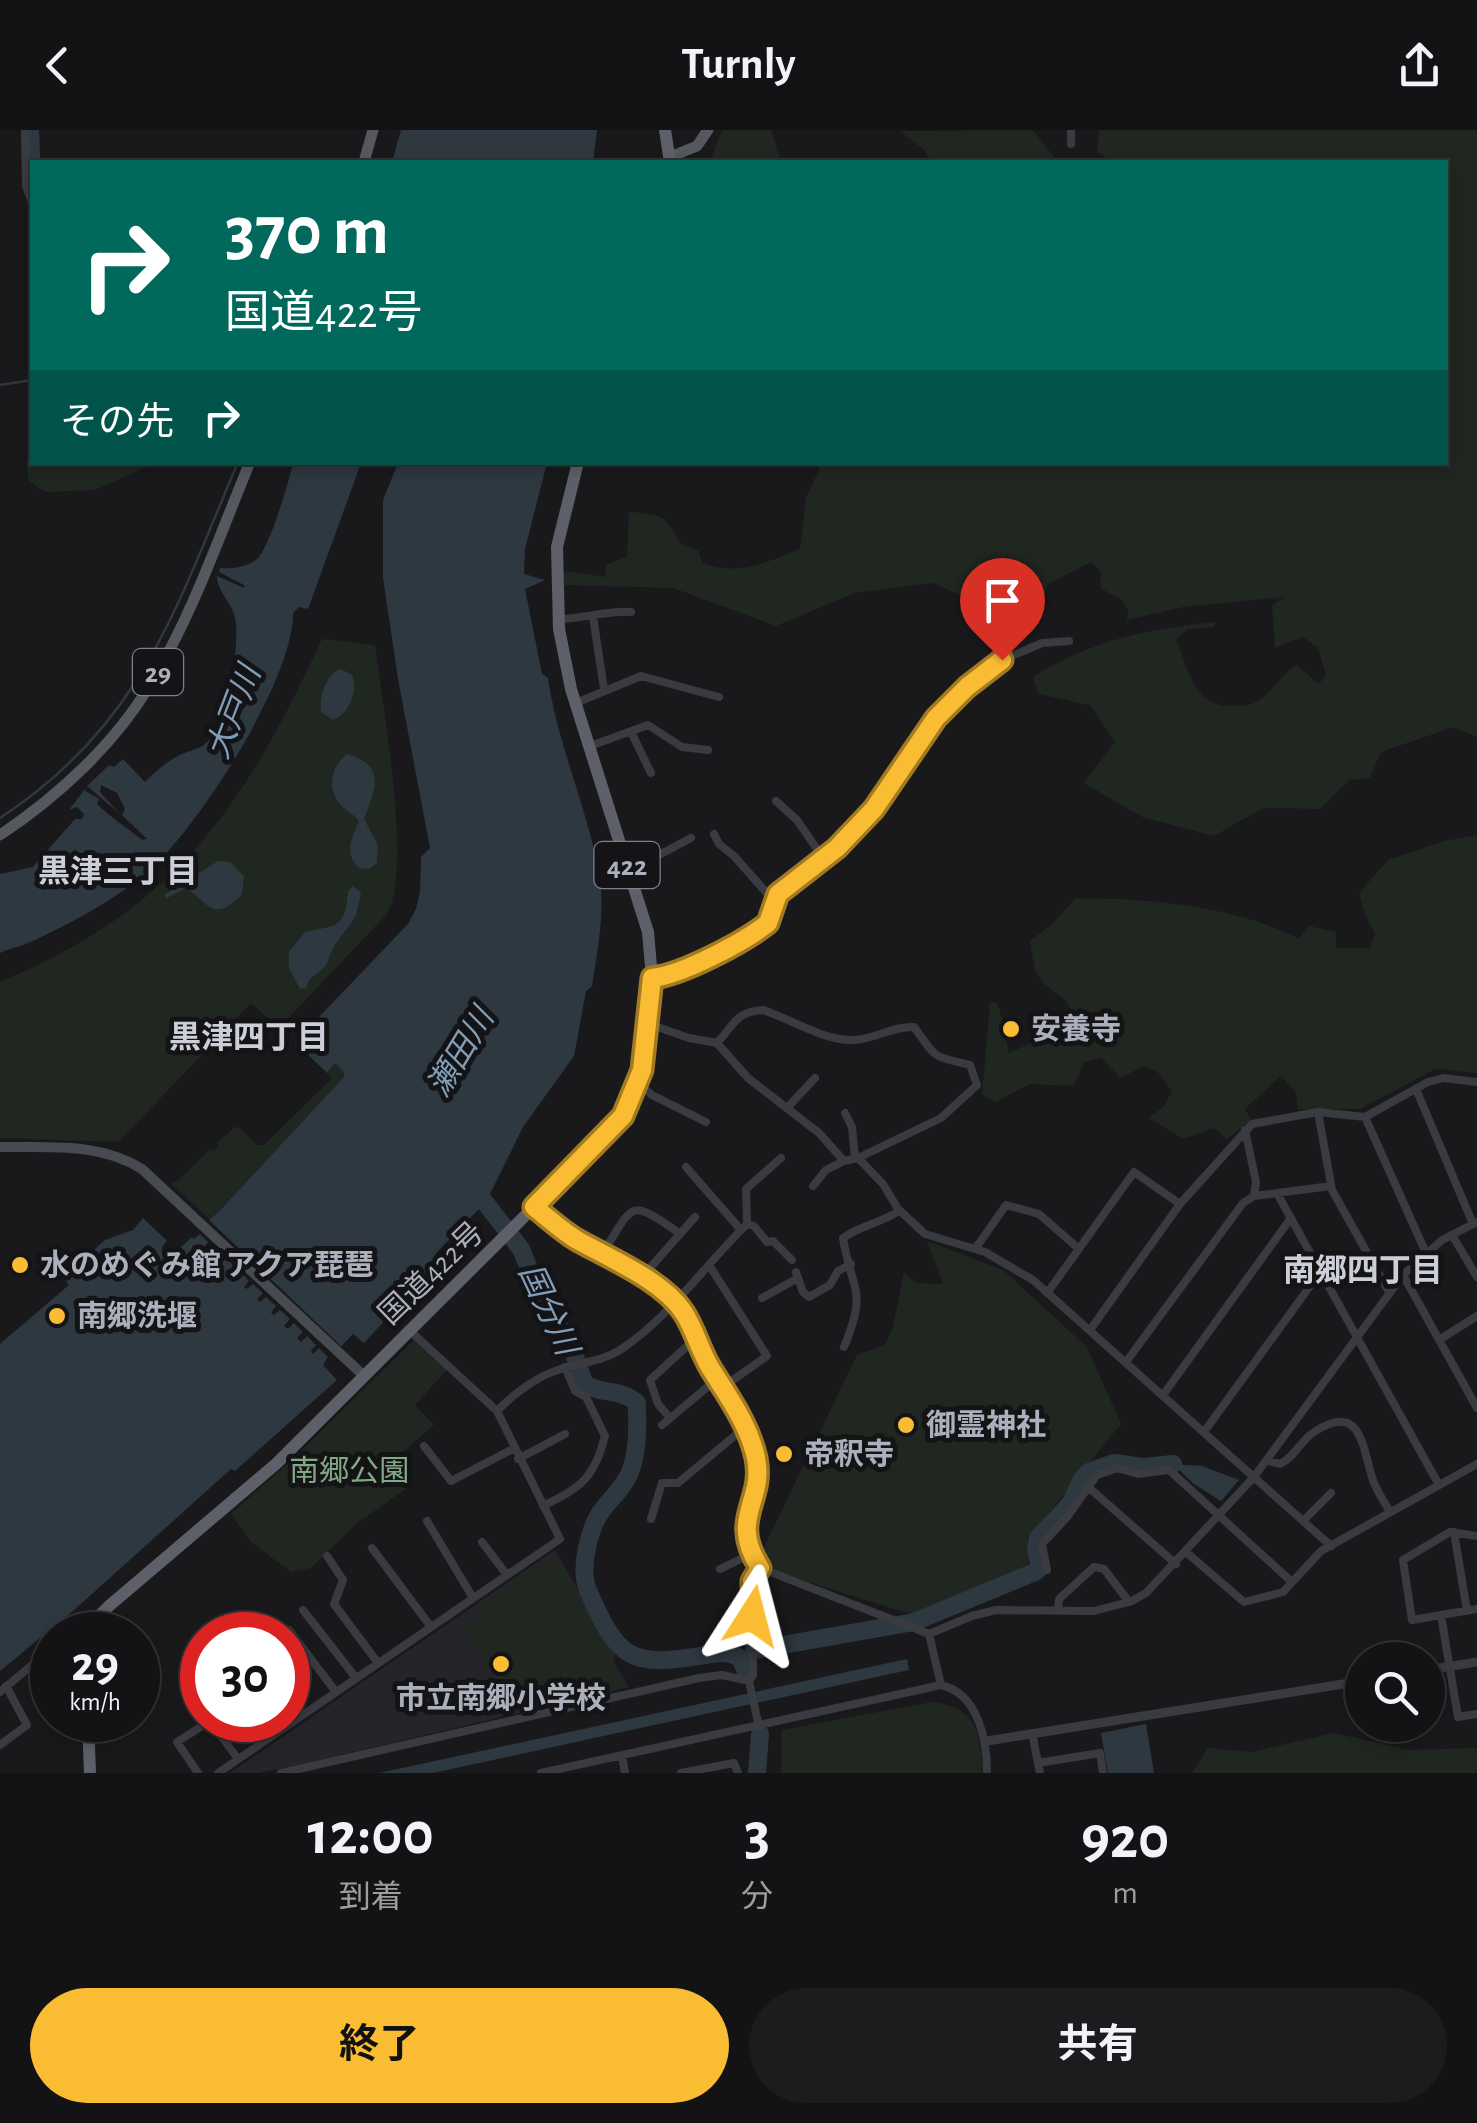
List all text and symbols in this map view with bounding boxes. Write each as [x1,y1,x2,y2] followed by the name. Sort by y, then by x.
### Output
[30,38,85,93] icon: back
[1392,38,1447,93] icon: share
[681,42,796,87] text: Turnly
[225,197,389,267] text: 370 m
[60,200,190,330] icon: right
[225,291,423,336] text: 国道422号
[194,390,249,445] icon: right
[60,404,174,442] text: その先
[960,558,1045,661] pin
[975,573,1030,628] icon: arrive
[133,649,183,695] road number: 29
[201,659,267,763] water label: 大戸川
[594,842,660,888] road number: 422
[38,854,198,888] district label: 黒津三丁目
[422,1000,501,1102] water label: 瀬田川
[1031,1013,1121,1045] place label: 安養寺
[1000,1018,1022,1040] marker: 安養寺
[169,1020,329,1054] district label: 黒津四丁目
[373,1216,489,1330] street label: 国道422号
[40,1249,374,1281] place label: 水のめぐみ館 アクア琵琶
[9,1254,31,1276] marker: 水のめぐみ館 アクア琵琶
[1283,1254,1443,1287] district label: 南郷四丁目
[513,1259,585,1362] water label: 国分川
[77,1300,197,1332] place label: 南郷洗堰
[46,1305,68,1327] marker: 南郷洗堰
[926,1409,1046,1441] place label: 御霊神社
[895,1414,917,1436] marker: 御霊神社
[804,1438,894,1470] place label: 帝釈寺
[773,1443,795,1465] marker: 帝釈寺
[289,1455,409,1487] park label: 南郷公園
[700,1564,804,1668] position arrow
[180,1612,310,1742] speed limit sign: 30
[71,1640,119,1690] text: 29
[1345,1642,1445,1742] map controls
[1345,1642,1445,1742] button: search
[490,1653,512,1675] marker: 市立南郷小学校
[396,1682,606,1714] place label: 市立南郷小学校
[69,1690,121,1715] text: km/h
[308,1805,434,1865] text: 12:00
[744,1805,770,1865] text: 3
[1081,1809,1169,1869] text: 920
[1112,1877,1138,1909] text: m
[339,1881,403,1913] text: 到着
[741,1881,773,1913] text: 分
[30,1988,729,2103] button: 終了
[749,1988,1447,2103] button: 共有

